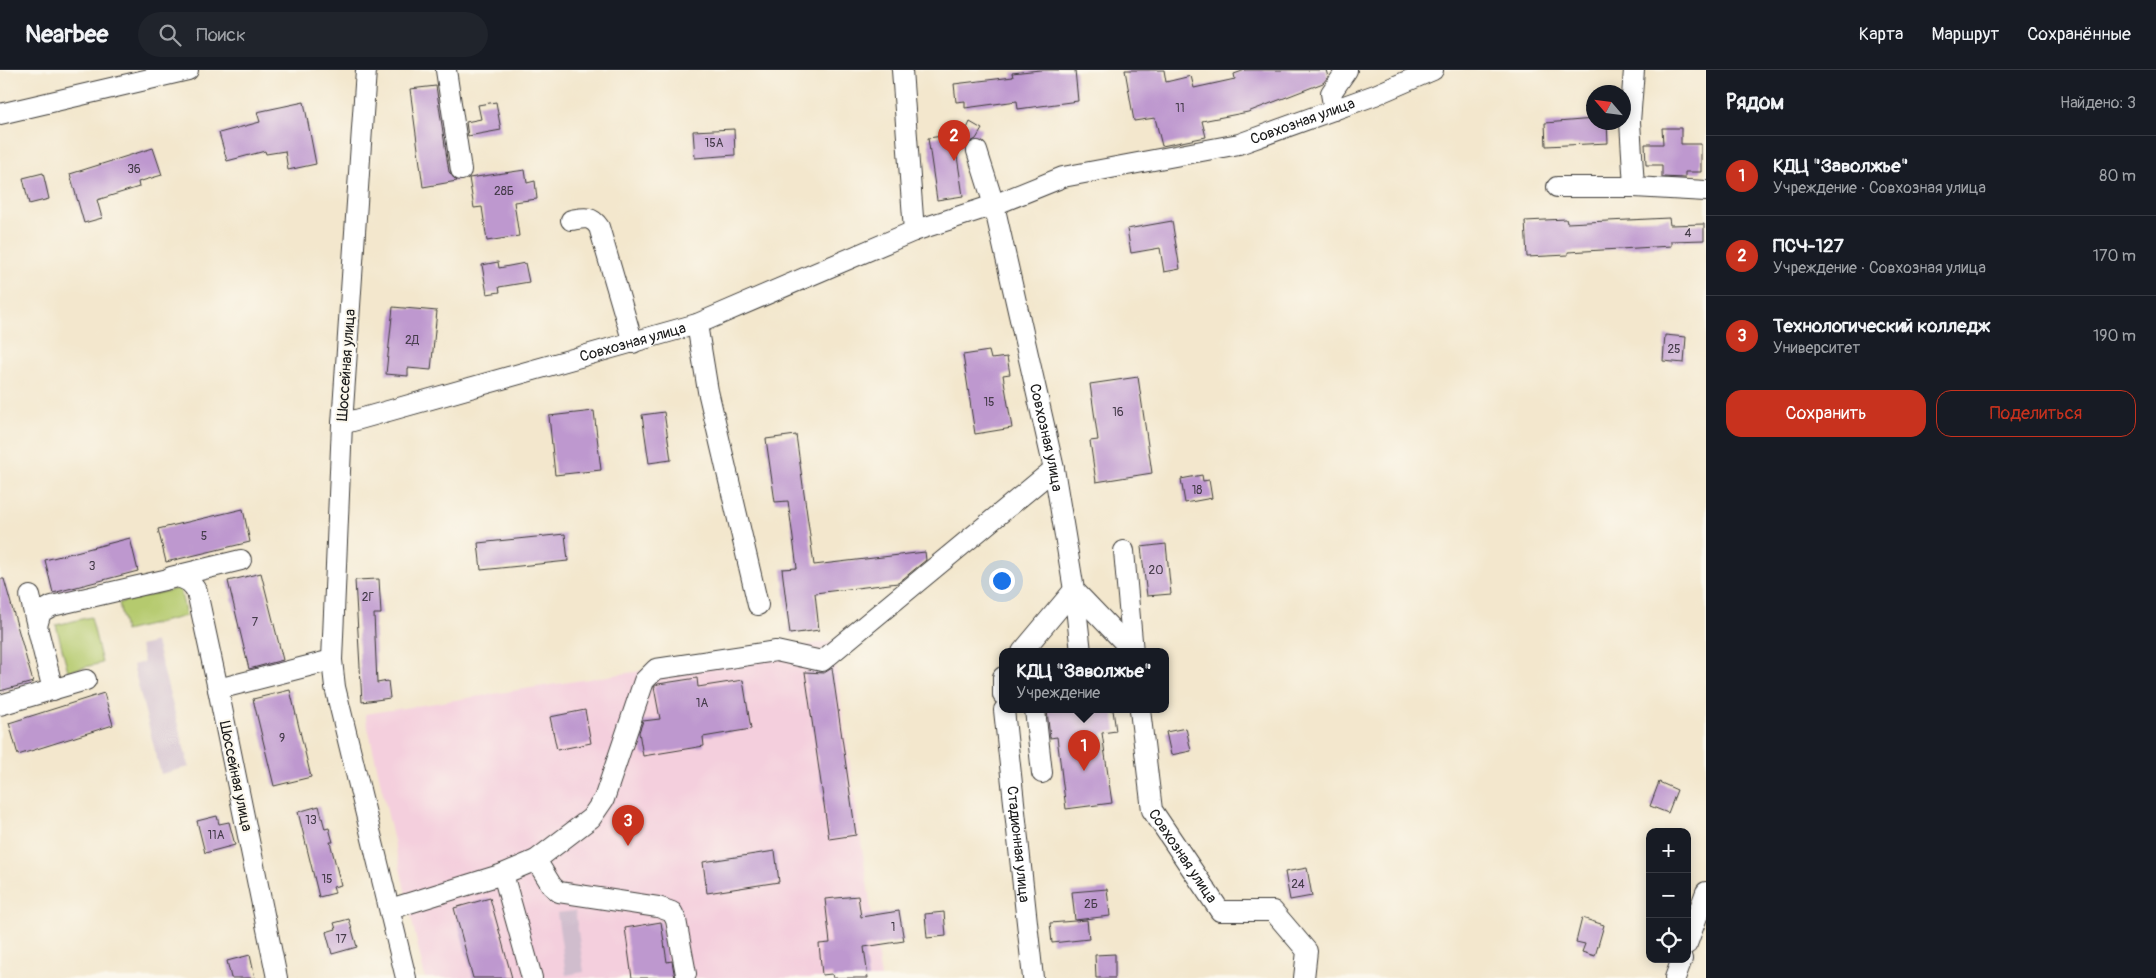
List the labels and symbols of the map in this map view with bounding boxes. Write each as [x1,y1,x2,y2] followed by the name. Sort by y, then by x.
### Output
[1586,85,1631,130] north arrow
[1248,94,1357,149] street label: Совхозная улица
[1175,101,1185,116] house number: 11
[938,120,970,161] pin: 2
[705,136,724,151] house number: 15А
[127,162,141,177] house number: 36
[494,184,514,199] house number: 28Б
[1685,226,1692,241] house number: 4
[333,308,360,422] street label: Шоссейная улица
[577,319,688,367] street label: Совхозная улица
[405,333,420,348] house number: 2Д
[1667,342,1681,357] house number: 25
[1025,382,1067,493] street label: Совхозная улица
[983,395,995,410] house number: 15
[1112,405,1124,420] house number: 16
[1192,483,1202,498] house number: 18
[201,529,207,544] house number: 5
[89,559,96,574] house number: 3
[1149,563,1163,578] house number: 20
[989,568,1015,594] your location
[362,590,374,605] house number: 2Г
[252,615,259,630] house number: 7
[696,696,708,711] house number: 1А
[215,719,256,833] street label: Шоссейная улица
[1068,730,1100,771] pin: 1
[279,731,285,746] house number: 9
[1002,785,1034,904] street label: Стадионная улица
[612,805,644,846] pin: 3
[1144,805,1221,907] street label: Совхозная улица
[305,813,317,828] house number: 13
[207,828,225,843] house number: 11А
[321,872,333,887] house number: 15
[1291,877,1305,892] house number: 24
[1084,897,1098,912] house number: 2Б
[891,920,895,935] house number: 1
[335,932,347,947] house number: 17

